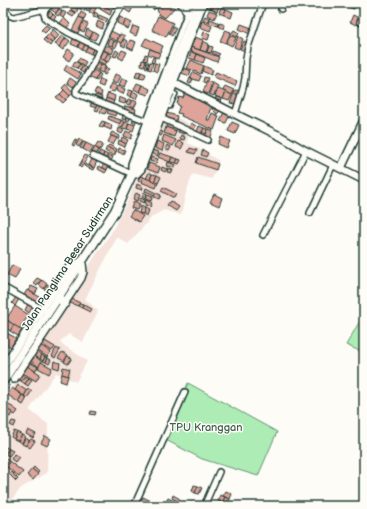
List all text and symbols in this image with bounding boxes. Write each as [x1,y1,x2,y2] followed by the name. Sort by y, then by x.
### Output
[19,194,116,333] street label: Jalan Panglima Besar Sudirman
[170,421,243,434] park label: TPU Kranggan

